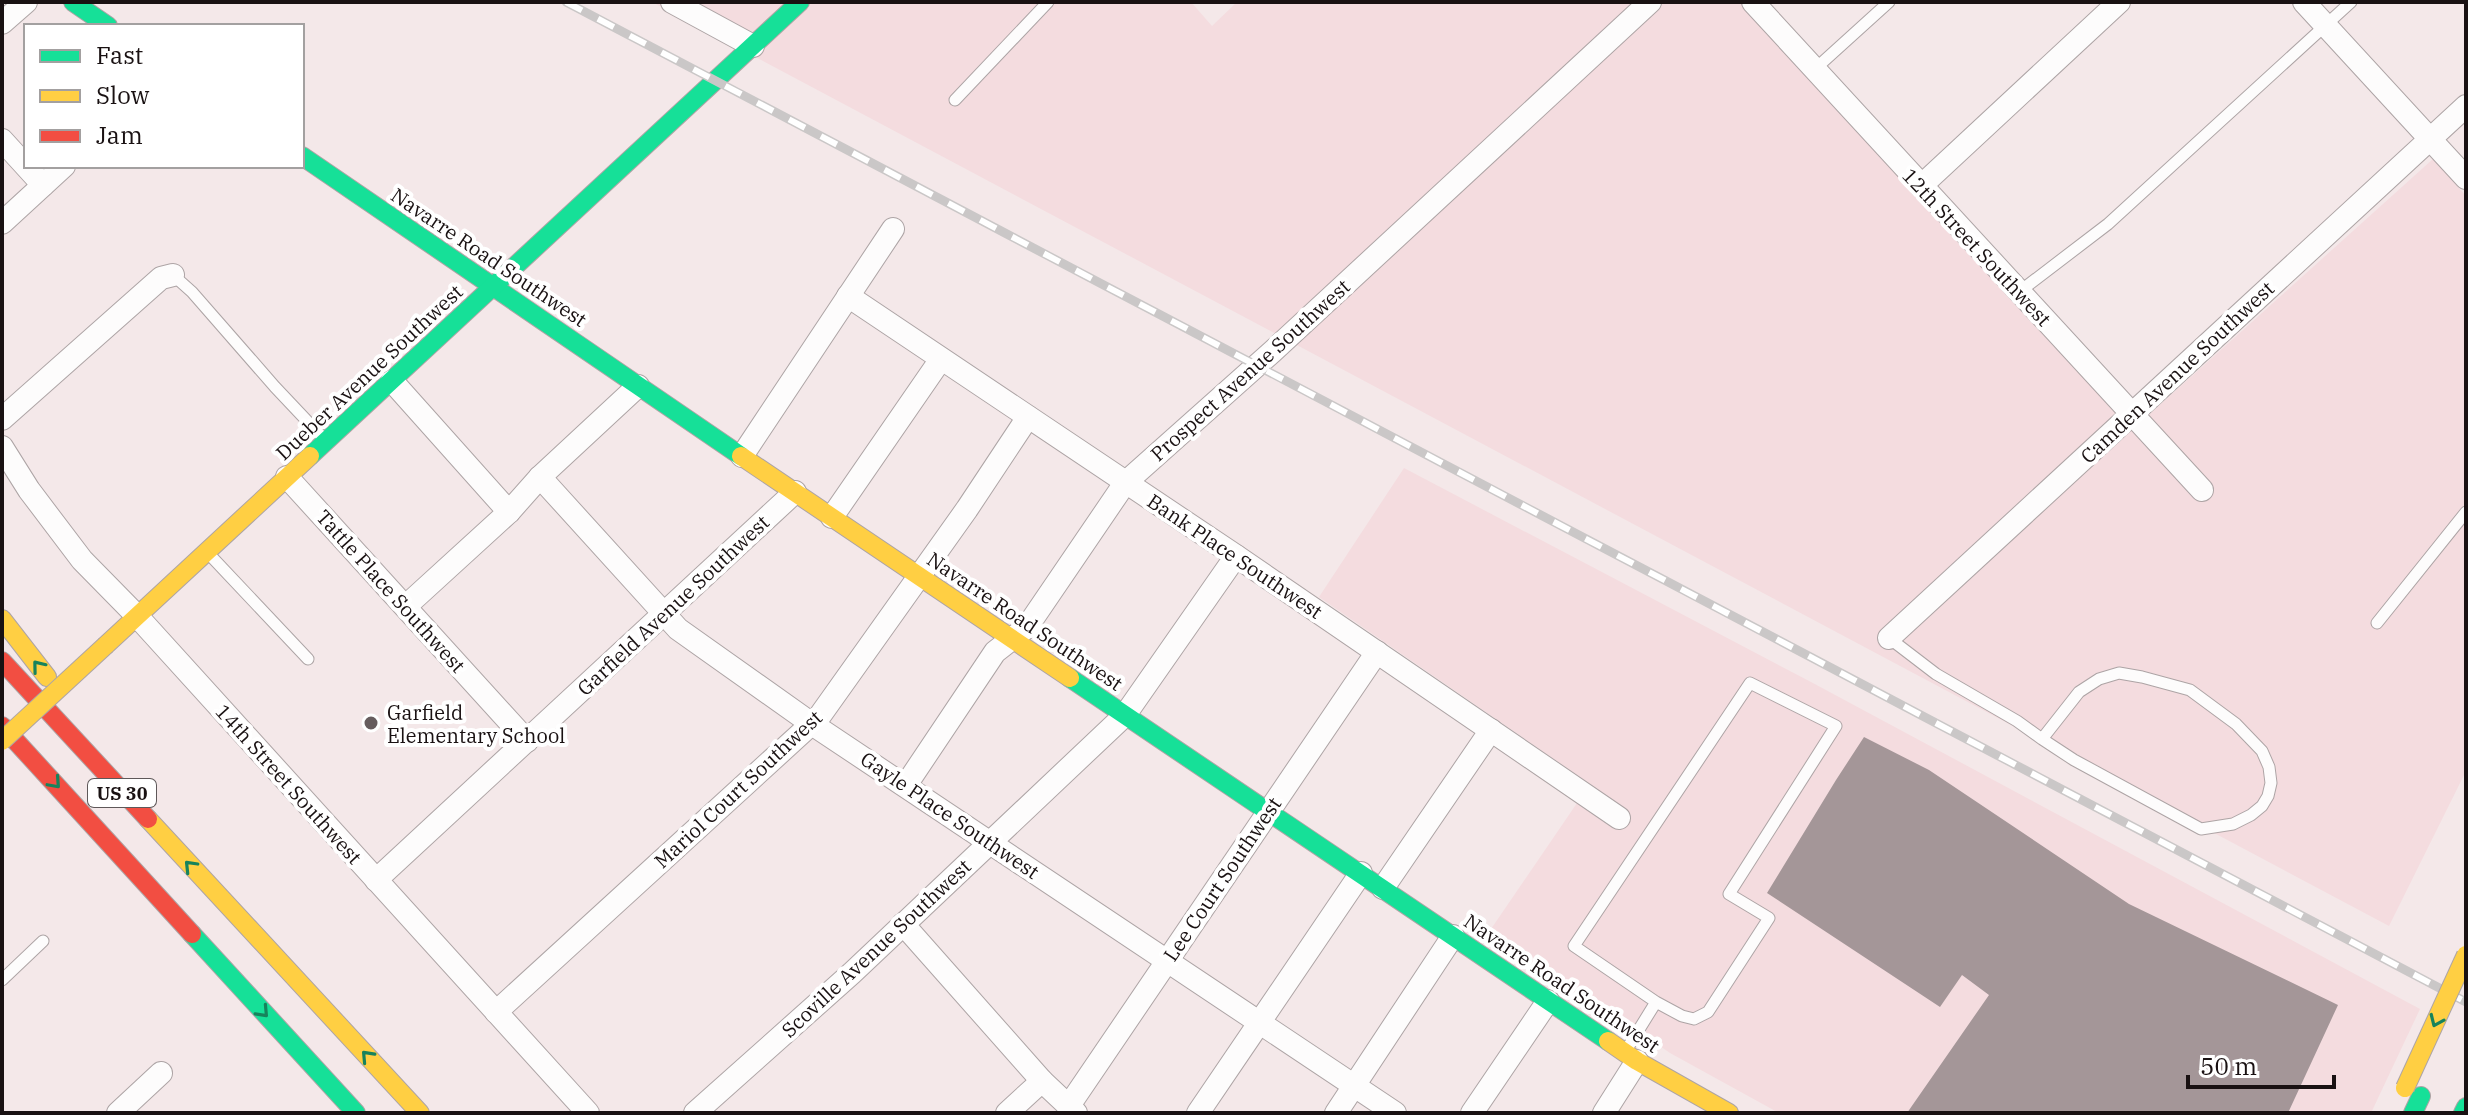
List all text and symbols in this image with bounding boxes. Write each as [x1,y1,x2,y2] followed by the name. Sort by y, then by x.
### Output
[24,24,304,168] legend
[96,39,143,71] text: Fast
[96,79,150,111] text: Slow
[96,119,143,151] text: Jam
[1897,162,2057,332] street label: 12th Street Southwest
[386,181,592,333] street label: Navarre Road Southwest
[1144,273,1356,467] street label: Prospect Avenue Southwest
[2074,275,2280,469] street label: Camden Avenue Southwest
[270,278,468,466] street label: Dueber Avenue Southwest
[1142,487,1328,625] street label: Bank Place Southwest
[310,504,472,678] street label: Tattle Place Southwest
[571,509,775,701] street label: Garfield Avenue Southwest
[922,545,1128,697] street label: Navarre Road Southwest
[34,661,48,676] one-way arrow
[210,698,368,870] street label: 14th Street Southwest
[387,699,565,749] place label: Garfield Elementary School
[648,704,828,874] street label: Mariol Court Southwest
[362,714,380,732] marker: Garfield Elementary School
[855,745,1045,885] street label: Gayle Place Southwest
[45,774,60,788] one-way arrow
[88,779,156,807] road number: US 30
[1157,792,1287,966] street label: Lee Court Southwest
[775,853,977,1043] street label: Scoville Avenue Southwest
[185,861,200,875] one-way arrow
[1459,907,1665,1059] street label: Navarre Road Southwest
[254,1002,268,1017] one-way arrow
[2430,1013,2446,1028] one-way arrow
[2188,1039,2334,1089] scale bar
[363,1050,377,1065] one-way arrow
[2200,1050,2257,1082] text: 50 m

